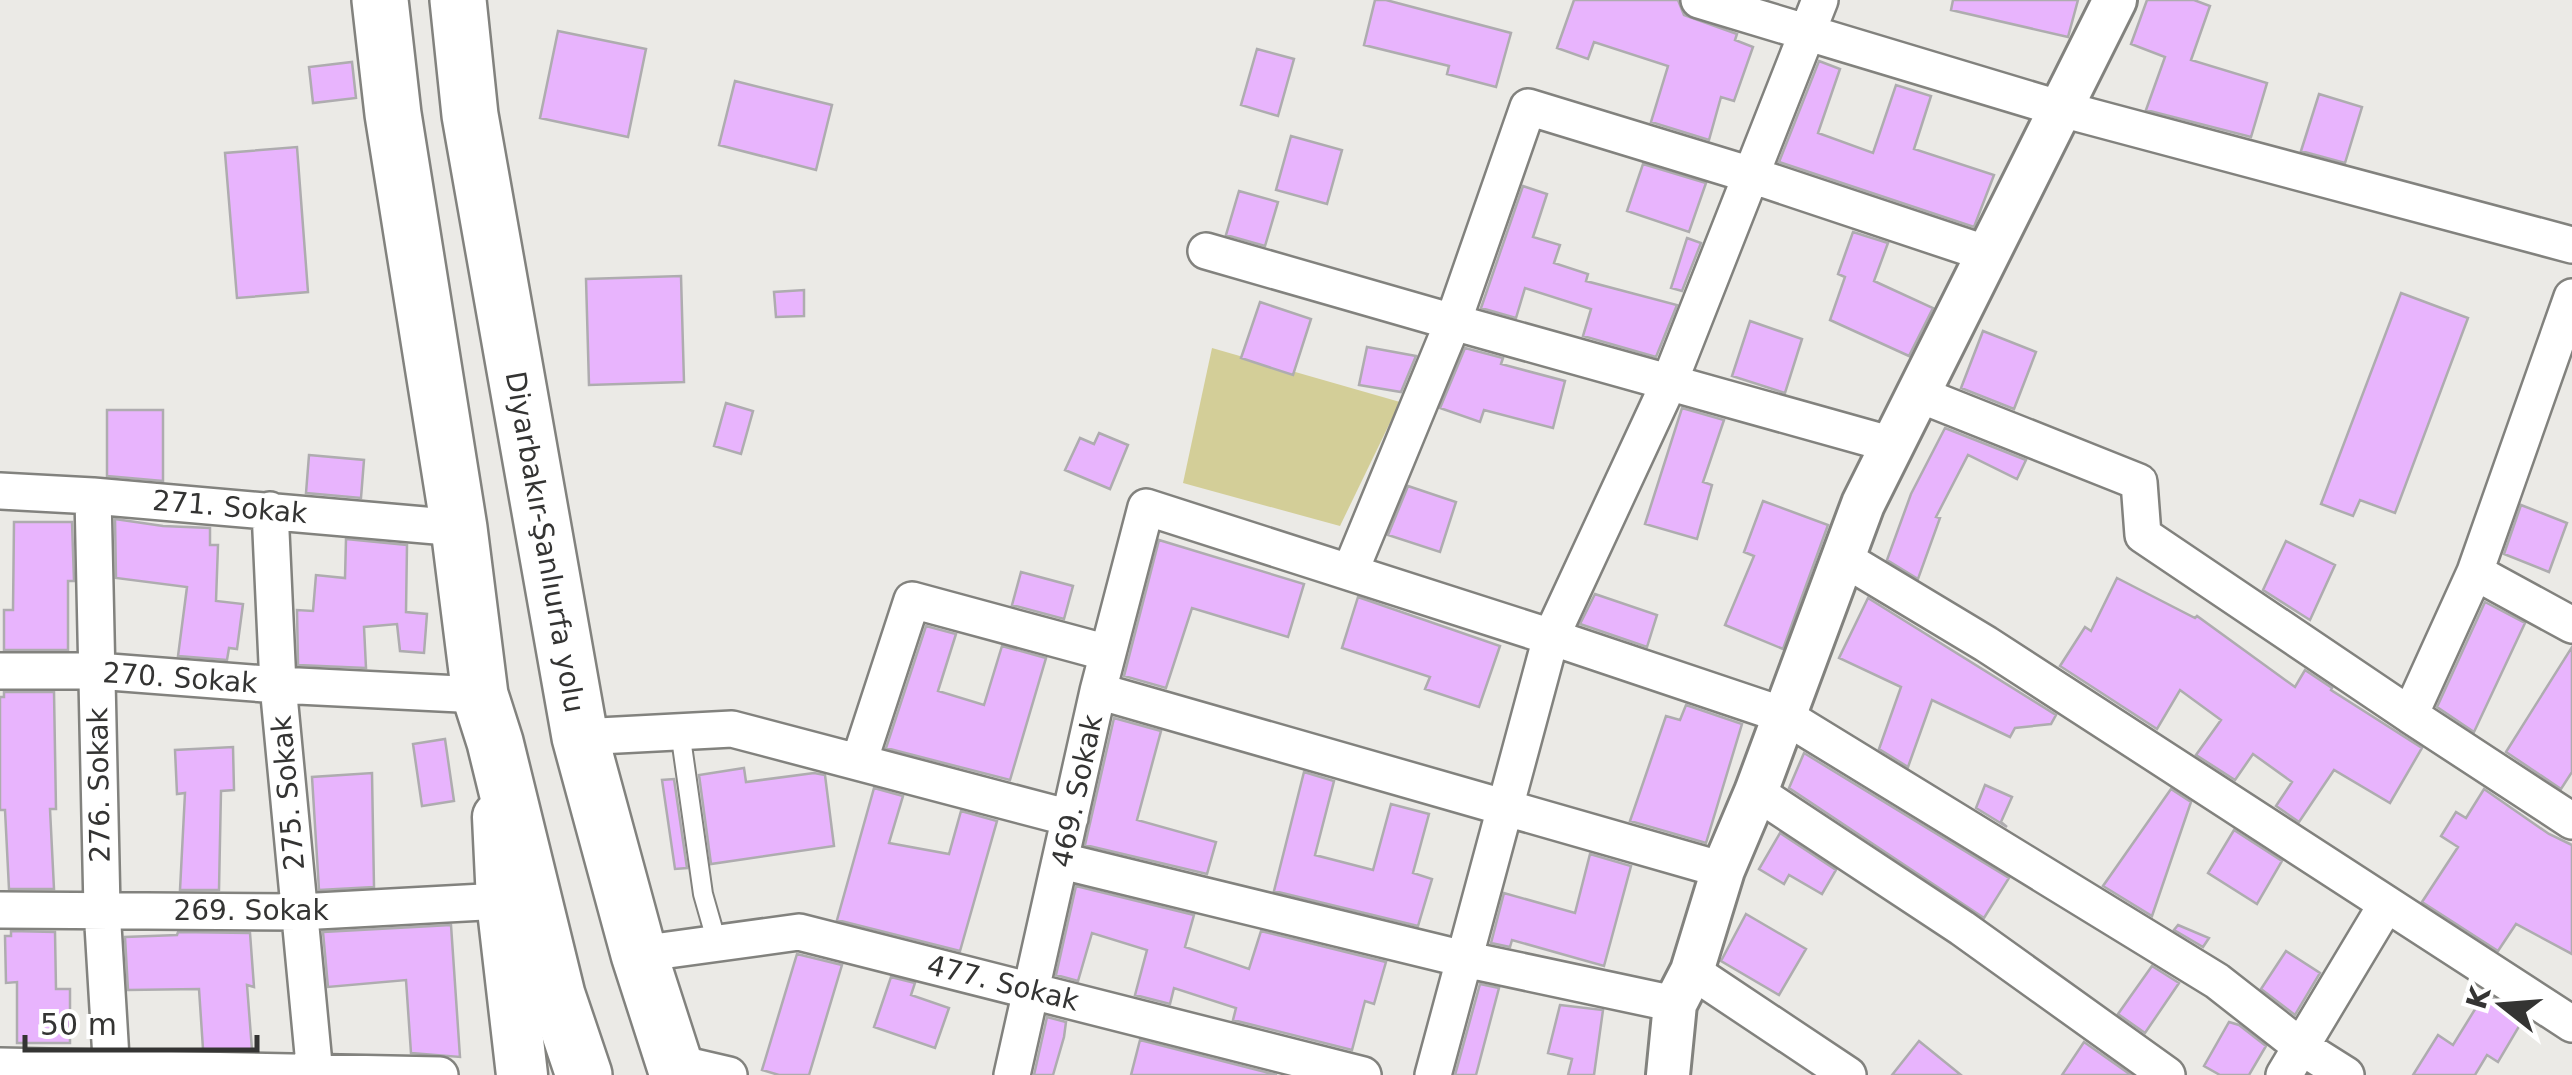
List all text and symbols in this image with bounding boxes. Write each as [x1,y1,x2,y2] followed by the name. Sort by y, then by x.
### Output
[499,369,591,715] street label: Diyarbakır-Şanlıurfa yolu
[151,484,310,530] street label: 271. Sokak
[101,656,259,700] street label: 270. Sokak
[81,706,117,863] street label: 276. Sokak
[1045,711,1109,870] street label: 469. Sokak
[265,713,311,872] street label: 275. Sokak
[173,894,329,927] street label: 269. Sokak
[924,948,1083,1018] street label: 477. Sokak
[2452,955,2552,1055] north arrow
[2460,981,2498,1013] text: K
[25,990,258,1052] scale bar
[40,1007,117,1042] text: 50 m

